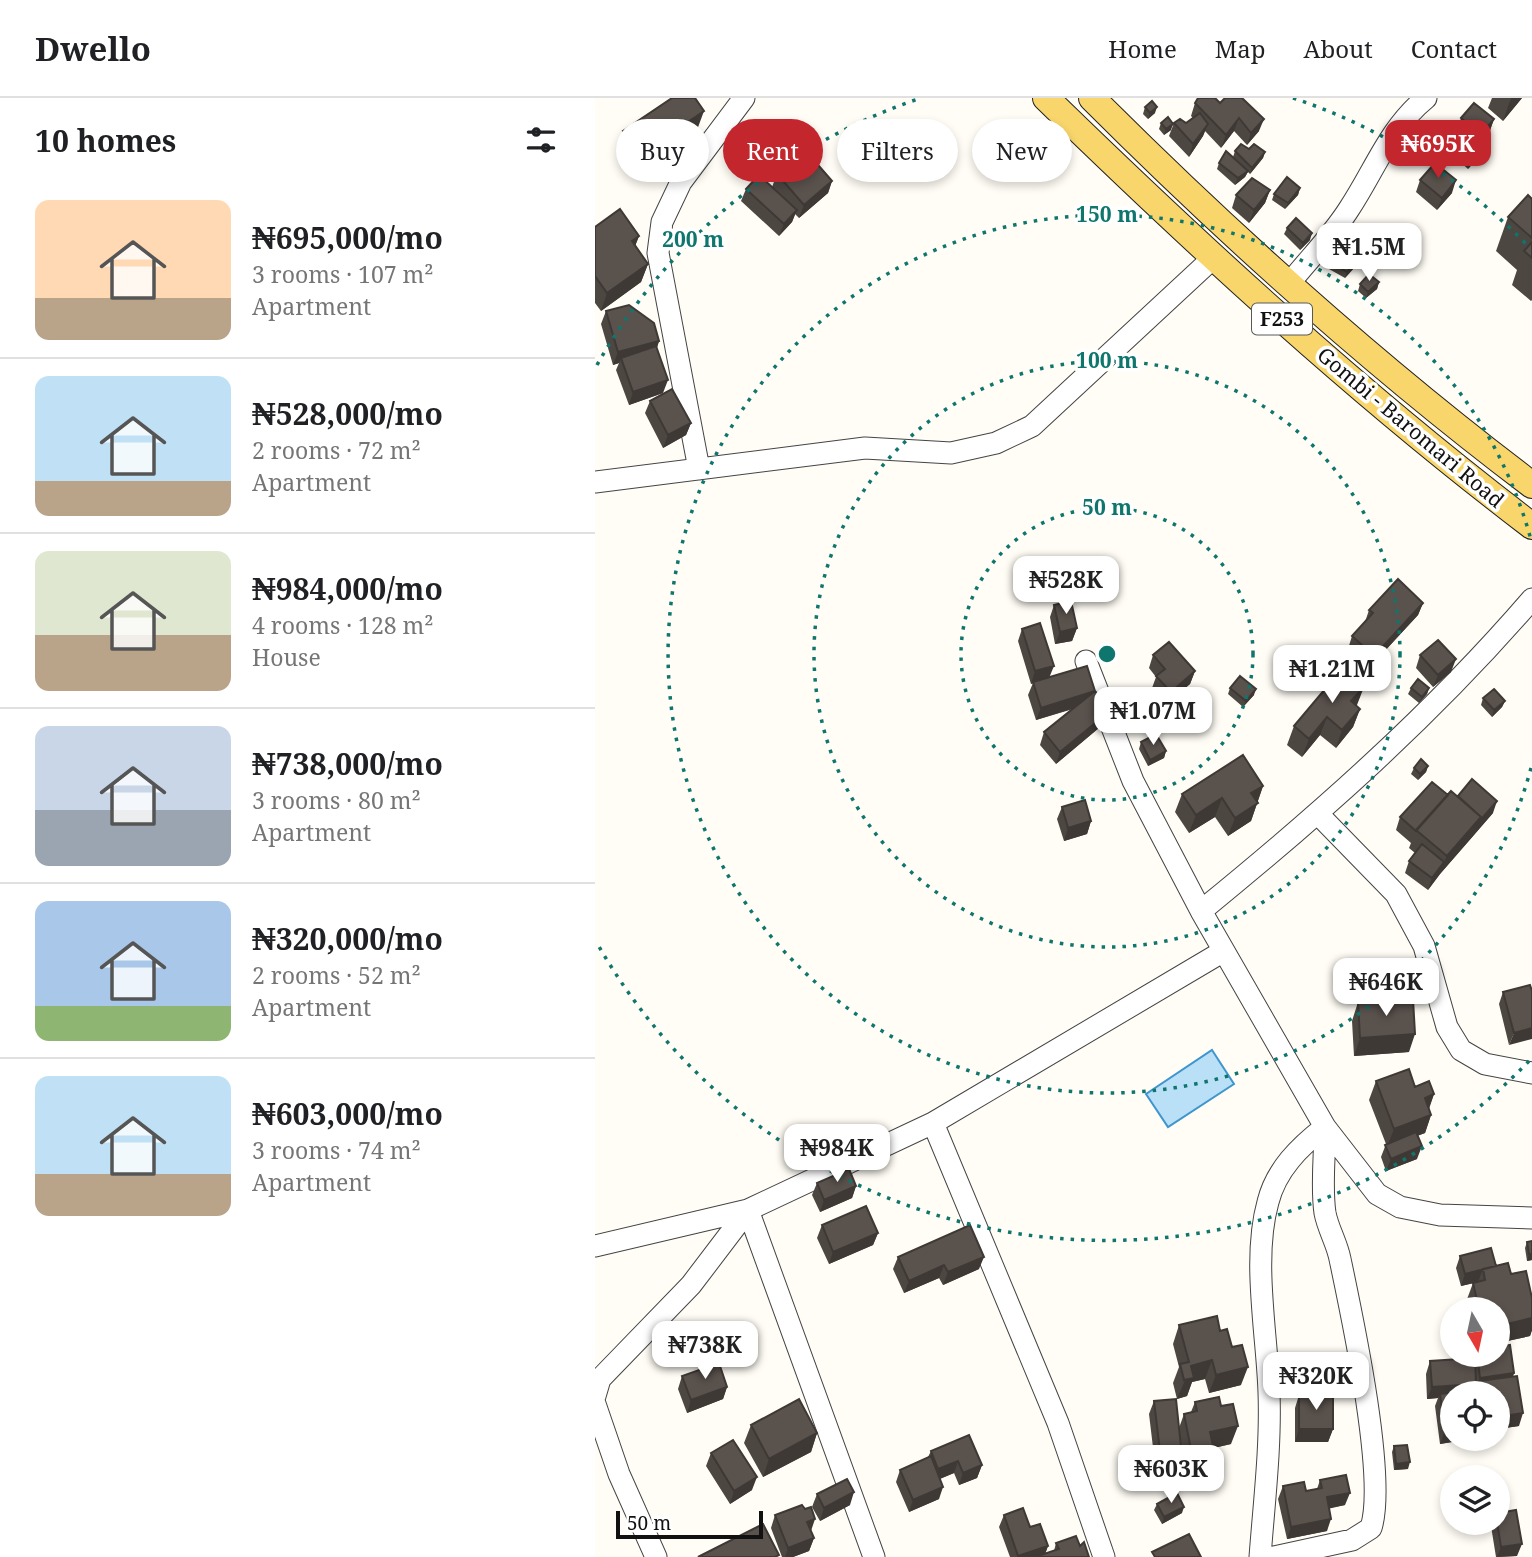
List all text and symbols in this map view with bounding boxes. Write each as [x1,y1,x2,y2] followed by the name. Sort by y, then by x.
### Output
[35,26,151,71] text: Dwello
[1108,32,1177,65] text: Home
[1215,32,1266,65] text: Map
[1304,32,1373,65] text: About
[1411,32,1497,65] text: Contact
[616,119,709,182] chip: Buy
[723,119,823,182] chip: Rent
[837,119,958,182] chip: Filters
[972,119,1072,182] chip: New
[35,120,176,161] text: 10 homes
[1389,120,1487,180] pin: ₦695K
[522,121,560,159] icon: filters
[1401,127,1475,159] text: ₦695K
[1076,200,1138,228] text: 150 m
[252,217,443,258] text: ₦695,000/mo
[1320,223,1418,283] pin: ₦1.5M
[662,225,724,253] text: 200 m
[91,228,175,312] icon: home
[1333,230,1405,262] text: ₦1.5M
[252,258,434,290] text: 3 rooms · 107 m²
[252,290,371,322] text: Apartment
[1252,304,1312,334] road number: F253
[1312,340,1510,514] street label: Gombi - Baromari Road
[1076,346,1138,374] text: 100 m
[252,393,443,434] text: ₦528,000/mo
[91,404,175,488] icon: home
[252,434,421,466] text: 2 rooms · 72 m²
[252,466,371,498] text: Apartment
[1082,493,1132,521] text: 50 m
[1017,556,1115,616] pin: ₦528K
[1029,563,1103,595] text: ₦528K
[252,568,443,609] text: ₦984,000/mo
[91,579,175,663] icon: home
[252,609,434,641] text: 4 rooms · 128 m²
[252,641,321,673] text: House
[1095,642,1119,666] centre of rings
[1275,646,1389,705] pin: ₦1.21M
[1289,652,1375,684] text: ₦1.21M
[1096,688,1210,747] pin: ₦1.07M
[1110,694,1196,726] text: ₦1.07M
[252,743,443,784] text: ₦738,000/mo
[91,754,175,838] icon: home
[252,784,421,816] text: 3 rooms · 80 m²
[252,816,371,848] text: Apartment
[252,918,443,959] text: ₦320,000/mo
[91,929,175,1013] icon: home
[1337,958,1435,1018] pin: ₦646K
[252,959,421,991] text: 2 rooms · 52 m²
[1349,965,1423,997] text: ₦646K
[252,991,371,1023] text: Apartment
[252,1093,443,1134] text: ₦603,000/mo
[91,1104,175,1188] icon: home
[788,1124,886,1184] pin: ₦984K
[800,1131,874,1163] text: ₦984K
[252,1134,421,1166] text: 3 rooms · 74 m²
[252,1166,371,1198] text: Apartment
[1440,1297,1510,1367] north arrow
[1440,1297,1510,1535] map controls
[656,1322,754,1381] pin: ₦738K
[668,1328,742,1360] text: ₦738K
[1267,1352,1365,1412] pin: ₦320K
[1279,1359,1353,1391] text: ₦320K
[1440,1381,1510,1451] button: locate
[1122,1446,1220,1505] pin: ₦603K
[1134,1452,1208,1484] text: ₦603K
[1440,1465,1510,1535] button: layers
[616,1508,763,1540] scale bar
[627,1510,671,1536] text: 50 m

